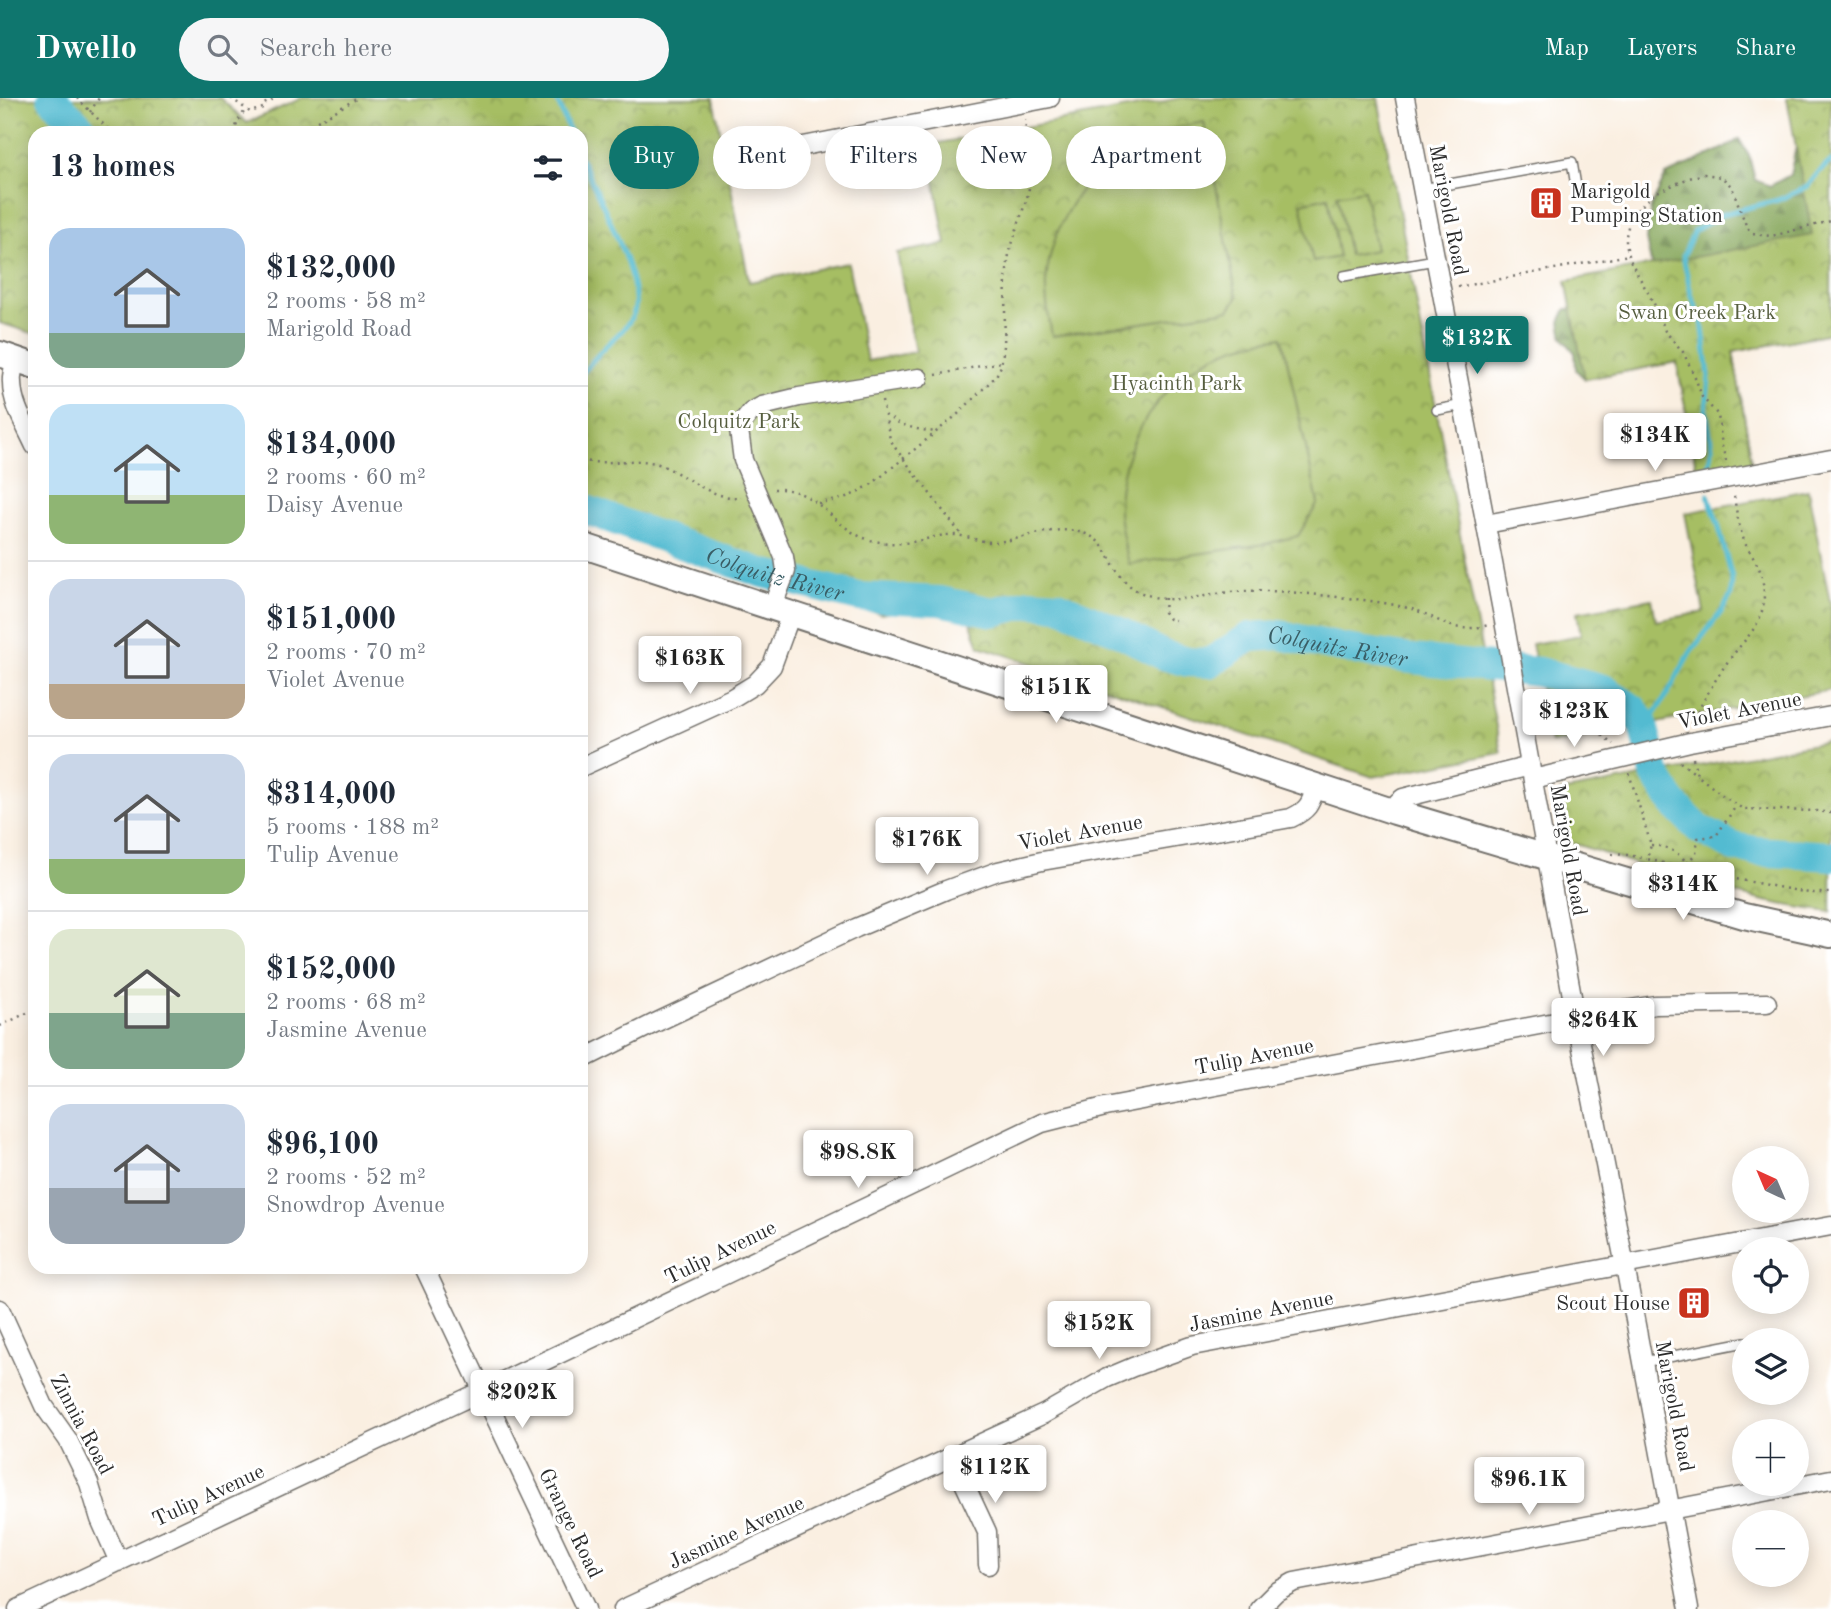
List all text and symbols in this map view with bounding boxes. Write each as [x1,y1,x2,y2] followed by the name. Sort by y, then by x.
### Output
[179,18,669,81] search box
[203,30,241,68] icon: search
[35,33,137,66] text: Dwello
[259,36,392,62] text: Search here
[1545,37,1589,61] text: Map
[1627,37,1697,61] text: Layers
[1735,37,1796,61] text: Share
[609,126,699,189] chip: Buy
[713,126,811,189] chip: Rent
[825,126,942,189] chip: Filters
[956,126,1052,189] chip: New
[1066,126,1226,189] chip: Apartment
[1425,143,1471,278] street label: Marigold Road
[529,149,567,187] icon: filters
[49,153,175,183] text: 13 homes
[1570,182,1723,227] place label: Marigold Pumping Station
[1527,184,1565,222] building icon: Marigold Pumping Station
[266,254,396,284] text: $132,000
[105,256,189,340] icon: home
[266,290,426,313] text: 2 rooms · 58 m²
[1618,303,1776,324] park label: Swan Creek Park
[1428,316,1526,376] pin: $132K
[266,318,412,341] text: Marigold Road
[1441,327,1513,350] text: $132K
[1111,374,1243,395] park label: Hyacinth Park
[677,412,801,433] park label: Colquitz Park
[1606,414,1704,473] pin: $134K
[1619,424,1691,447] text: $134K
[266,430,396,460] text: $134,000
[105,432,189,516] icon: home
[266,466,426,489] text: 2 rooms · 60 m²
[266,494,403,517] text: Daisy Avenue
[702,544,847,606] water label: Colquitz River
[266,605,396,635] text: $151,000
[105,607,189,691] icon: home
[1266,625,1410,672] water label: Colquitz River
[641,636,739,696] pin: $163K
[266,641,426,664] text: 2 rooms · 70 m²
[654,647,726,670] text: $163K
[1007,666,1105,725] pin: $151K
[266,669,405,692] text: Violet Avenue
[1020,676,1092,699] text: $151K
[1675,689,1803,734] street label: Violet Avenue
[1525,690,1623,749] pin: $123K
[1538,700,1610,723] text: $123K
[266,780,396,810] text: $314,000
[105,782,189,866] icon: home
[1546,783,1589,918] street label: Marigold Road
[1016,812,1144,855] street label: Violet Avenue
[266,816,439,839] text: 5 rooms · 188 m²
[878,818,976,877] pin: $176K
[891,828,963,851] text: $176K
[266,844,399,867] text: Tulip Avenue
[1634,862,1732,922] pin: $314K
[1647,873,1719,896] text: $314K
[266,955,396,985] text: $152,000
[105,957,189,1041] icon: home
[266,991,426,1014] text: 2 rooms · 68 m²
[1554,998,1652,1058] pin: $264K
[1567,1009,1639,1032] text: $264K
[266,1019,427,1042] text: Jasmine Avenue
[1193,1036,1316,1079] street label: Tulip Avenue
[266,1130,379,1160] text: $96,100
[801,1130,915,1190] pin: $98.8K
[105,1132,189,1216] icon: home
[819,1141,897,1164] text: $98.8K
[1732,1146,1810,1223] north arrow
[1732,1146,1809,1587] map controls
[266,1166,426,1189] text: 2 rooms · 52 m²
[266,1194,445,1217] text: Snowdrop Avenue
[662,1217,780,1289] street label: Tulip Avenue
[1732,1237,1809,1314] button: locate
[1675,1284,1713,1322] building icon: Scout House
[1187,1288,1335,1337] street label: Jasmine Avenue
[1556,1294,1670,1315] place label: Scout House
[1050,1302,1148,1361] pin: $152K
[1063,1312,1135,1335] text: $152K
[1732,1328,1809,1405] button: layers
[1651,1339,1697,1474] street label: Marigold Road
[473,1370,571,1430] pin: $202K
[45,1371,116,1479] street label: Zinnia Road
[486,1381,558,1404] text: $202K
[1732,1419,1809,1496] button: +
[946,1446,1044,1505] pin: $112K
[959,1456,1031,1479] text: $112K
[1472,1458,1586,1517] pin: $96.1K
[149,1461,268,1531] street label: Tulip Avenue
[534,1466,605,1582] street label: Grange Road
[1490,1468,1568,1491] text: $96.1K
[666,1493,808,1574] street label: Jasmine Avenue
[1732,1510,1809,1587] button: −

